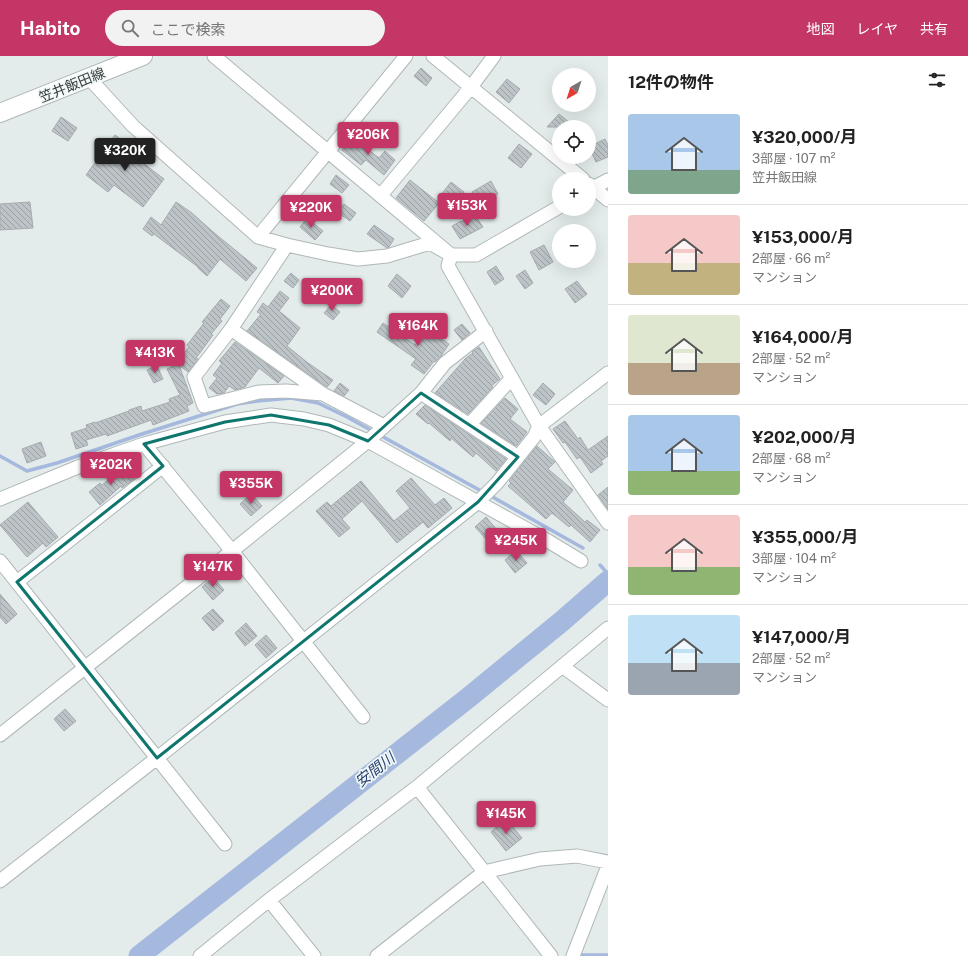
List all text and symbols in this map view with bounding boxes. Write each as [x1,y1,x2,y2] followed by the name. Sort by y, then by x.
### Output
[105,10,385,46] search box
[20,17,81,39] text: Habito
[119,17,141,39] icon: search
[151,21,226,38] text: ここで検索
[806,21,834,37] text: 地図
[856,21,898,37] text: レイヤ
[920,21,948,37] text: 共有
[37,64,107,106] street label: 笠井飯田線
[552,68,596,112] north arrow
[552,68,596,268] map controls
[926,69,948,91] icon: filters
[628,72,714,92] text: 12件の物件
[552,120,596,164] button: locate
[340,122,396,156] pin: ¥206K
[346,127,390,142] text: ¥206K
[752,127,857,147] text: ¥320,000/月
[660,130,708,178] icon: home
[97,138,153,172] pin: ¥320K
[103,143,147,158] text: ¥320K
[752,151,835,166] text: 3部屋 · 107 m²
[752,170,817,185] text: 笠井飯田線
[552,172,596,216] button: +
[439,193,495,227] pin: ¥153K
[283,195,339,229] pin: ¥220K
[447,198,487,213] text: ¥153K
[290,200,332,215] text: ¥220K
[552,224,596,268] button: −
[752,227,854,247] text: ¥153,000/月
[660,231,708,279] icon: home
[752,251,830,266] text: 2部屋 · 66 m²
[752,270,817,285] text: マンション
[304,278,360,312] pin: ¥200K
[311,283,353,298] text: ¥200K
[390,313,446,347] pin: ¥164K
[398,318,438,333] text: ¥164K
[752,327,854,347] text: ¥164,000/月
[660,331,708,379] icon: home
[127,340,183,374] pin: ¥413K
[135,345,175,360] text: ¥413K
[752,351,830,366] text: 2部屋 · 52 m²
[752,370,817,385] text: マンション
[752,427,857,447] text: ¥202,000/月
[660,431,708,479] icon: home
[752,451,831,466] text: 2部屋 · 68 m²
[83,452,139,486] pin: ¥202K
[90,457,132,472] text: ¥202K
[752,470,817,485] text: マンション
[223,471,279,505] pin: ¥355K
[229,476,273,491] text: ¥355K
[752,527,858,547] text: ¥355,000/月
[488,528,544,562] pin: ¥245K
[660,531,708,579] icon: home
[494,533,538,548] text: ¥245K
[752,551,836,566] text: 3部屋 · 104 m²
[185,554,241,588] pin: ¥147K
[193,559,233,574] text: ¥147K
[752,570,817,585] text: マンション
[752,627,851,647] text: ¥147,000/月
[660,631,708,679] icon: home
[752,651,830,666] text: 2部屋 · 52 m²
[752,670,817,685] text: マンション
[352,748,399,790] water label: 安間川
[478,801,534,835] pin: ¥145K
[486,806,526,821] text: ¥145K

